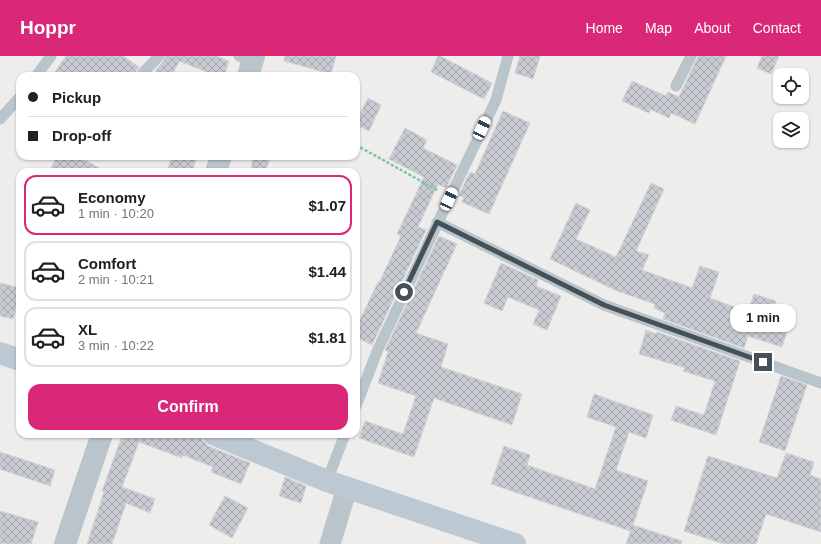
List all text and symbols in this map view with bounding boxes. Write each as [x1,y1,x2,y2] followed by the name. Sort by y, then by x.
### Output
[20,17,76,38] text: Hoppr
[586,20,623,36] text: Home
[645,20,672,36] text: Map
[694,20,731,36] text: About
[753,20,801,36] text: Contact
[773,68,809,148] map controls
[773,68,809,104] button: locate
[52,89,101,106] text: Pickup
[773,112,809,148] button: layers
[471,115,493,141] car
[52,127,111,144] text: Drop-off
[438,186,460,212] car
[30,187,66,223] icon: car
[78,189,146,206] text: Economy
[308,197,346,214] text: $1.07
[78,206,154,221] text: 1 min · 10:20
[30,253,66,289] icon: car
[78,255,136,272] text: Comfort
[308,263,346,280] text: $1.44
[78,272,154,287] text: 2 min · 10:21
[395,283,413,301] route start
[730,304,796,332] callout: 1 min
[746,310,780,325] text: 1 min
[30,319,66,355] icon: car
[78,321,97,338] text: XL
[308,329,346,346] text: $1.81
[78,338,154,353] text: 3 min · 10:22
[754,353,772,371] route end
[28,384,348,430] button: Confirm

